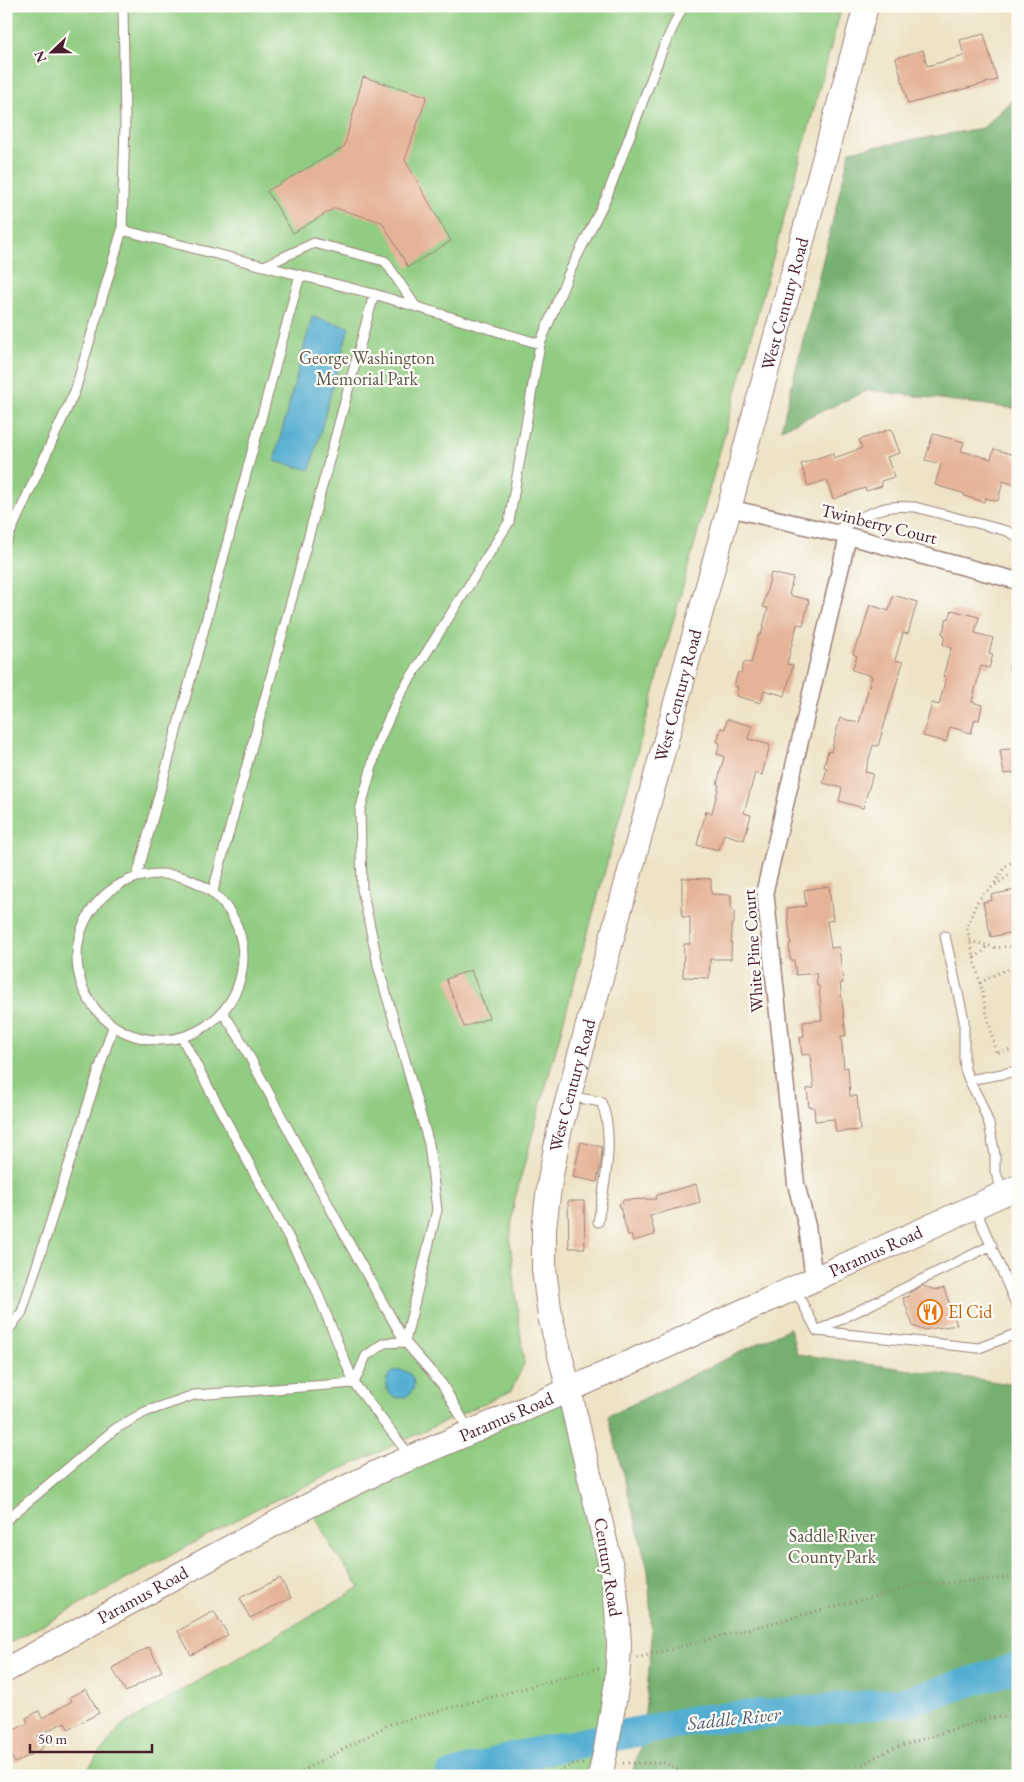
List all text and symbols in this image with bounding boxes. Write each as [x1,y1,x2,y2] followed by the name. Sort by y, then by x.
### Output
[28,28,78,78] north arrow
[29,48,50,65] text: N
[755,234,814,372] street label: West Century Road
[299,346,436,390] park label: George Washington Memorial Park
[819,498,940,549] street label: Twinberry Court
[648,626,707,764] street label: West Century Road
[737,888,768,1014] street label: White Pine Court
[544,1015,601,1153] street label: West Century Road
[825,1219,927,1282] street label: Paramus Road
[917,1299,943,1325] restaurant icon: El Cid
[948,1300,993,1323] place label: El Cid
[455,1386,557,1447] street label: Paramus Road
[589,1516,628,1619] street label: Century Road
[788,1524,877,1568] park label: Saddle River County Park
[93,1560,193,1629] street label: Paramus Road
[685,1701,783,1736] water label: Saddle River
[30,1722,152,1754] scale bar
[38,1729,67,1748] text: 50 m

